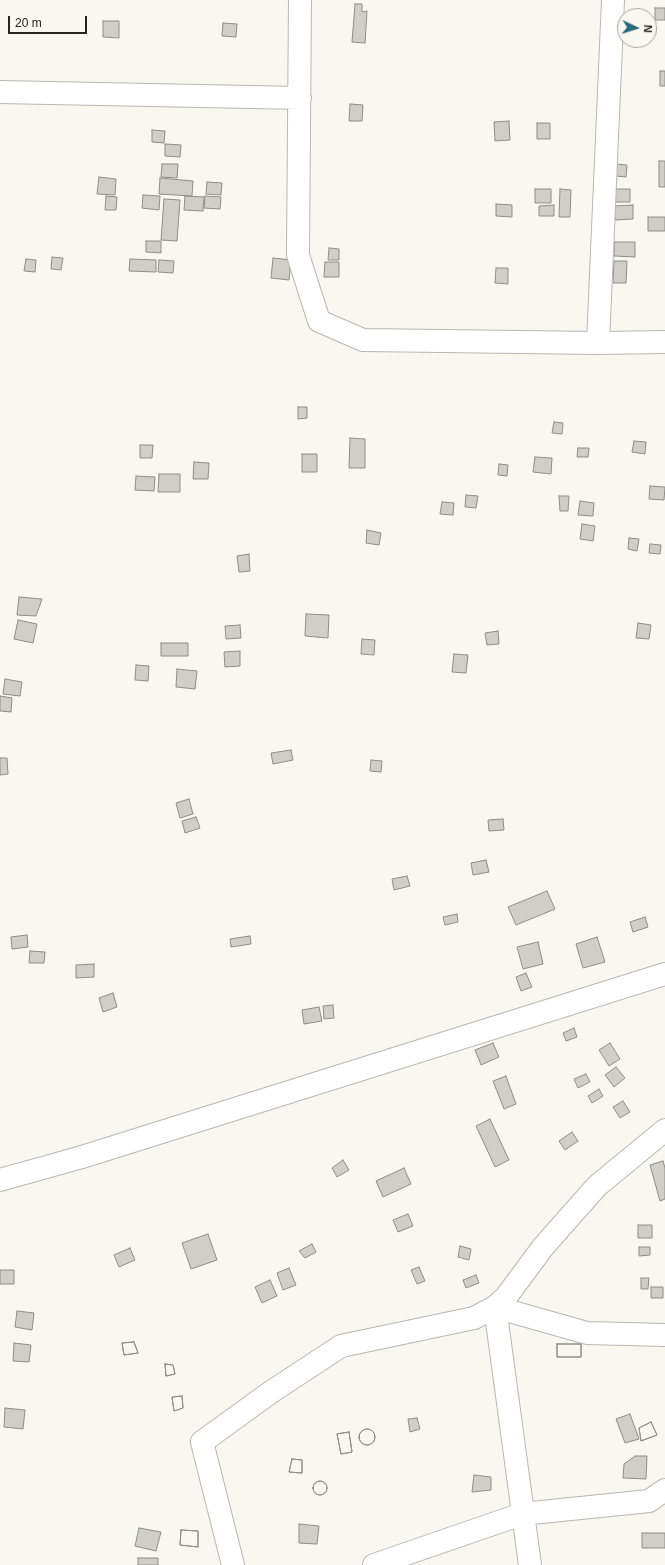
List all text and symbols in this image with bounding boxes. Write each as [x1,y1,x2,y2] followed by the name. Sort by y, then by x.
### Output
[10,8,89,34] scale bar
[617,8,657,48] north arrow
[15,16,42,30] text: 20 m
[642,24,654,33] text: N

